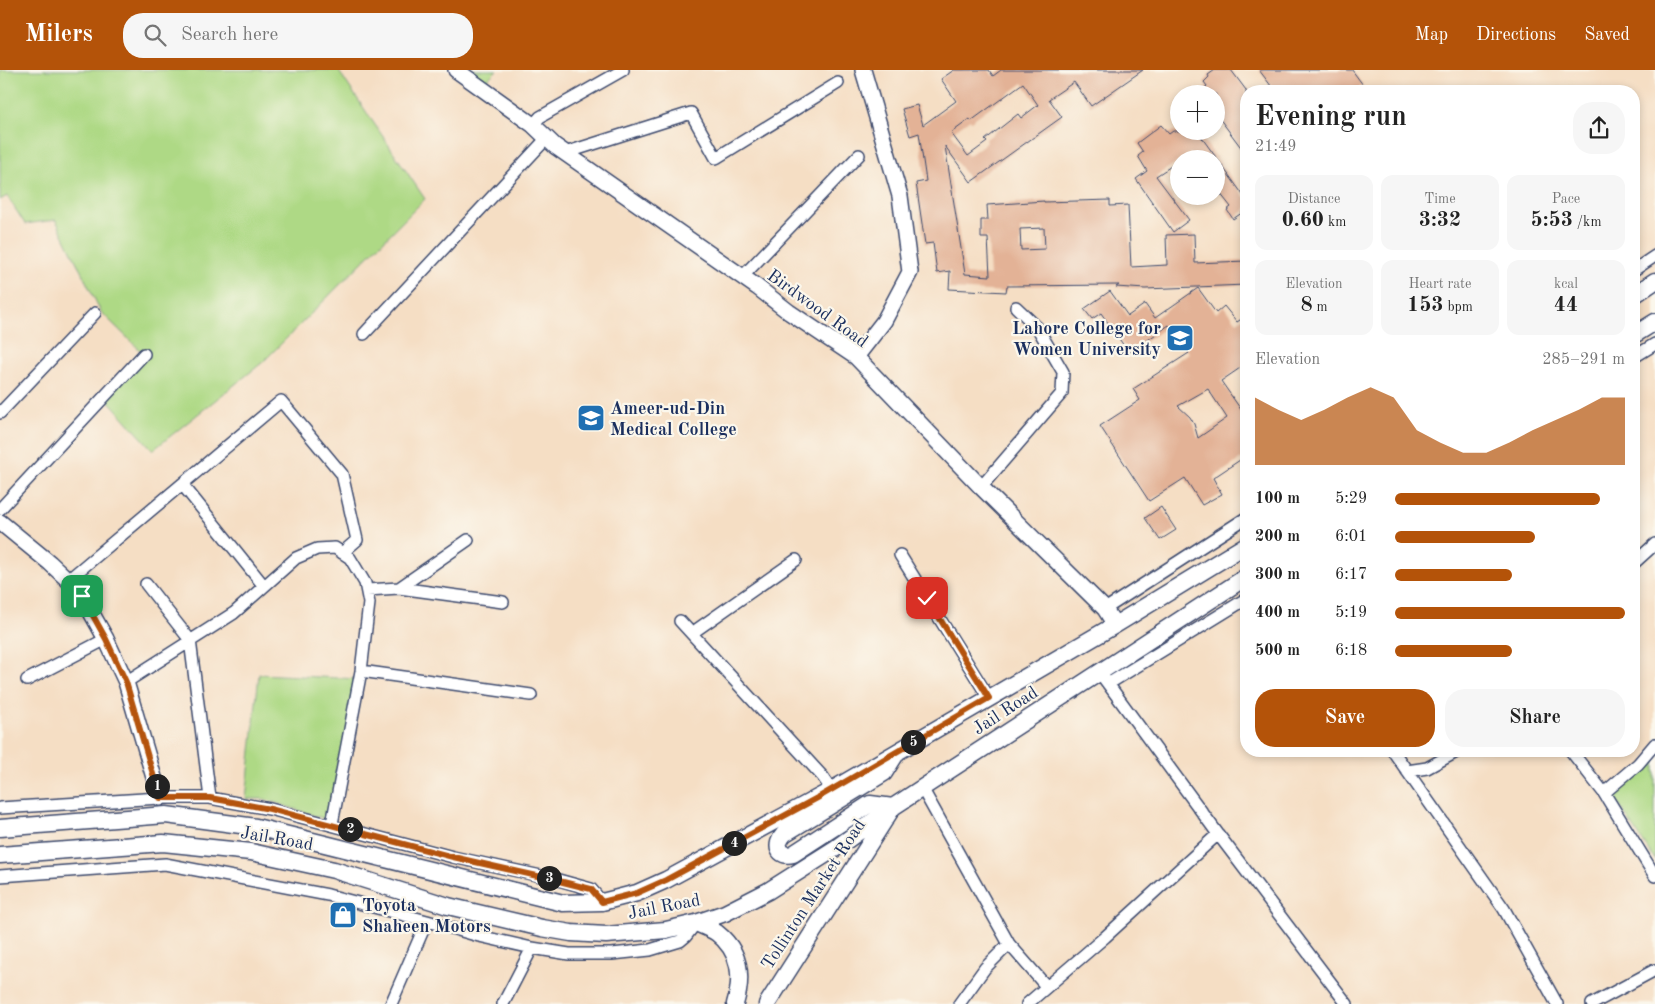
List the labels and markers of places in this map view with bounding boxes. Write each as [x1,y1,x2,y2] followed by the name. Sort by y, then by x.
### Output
[1012,320,1161,359] place label: Lahore College for Women University
[1165,323,1195,353] school or university icon: Lahore College for Women University
[610,400,737,439] place label: Ameer-ud-Din Medical College
[576,403,606,433] school or university icon: Ameer-ud-Din Medical College
[61,575,103,617] pin
[906,577,948,619] pin
[900,730,926,754] pin: 5
[144,774,170,798] pin: 1
[338,816,362,842] pin: 2
[722,830,746,856] pin: 4
[536,866,562,890] pin: 3
[362,897,491,936] place label: Toyota Shaheen Motors
[328,900,358,930] shop icon: Toyota Shaheen Motors

